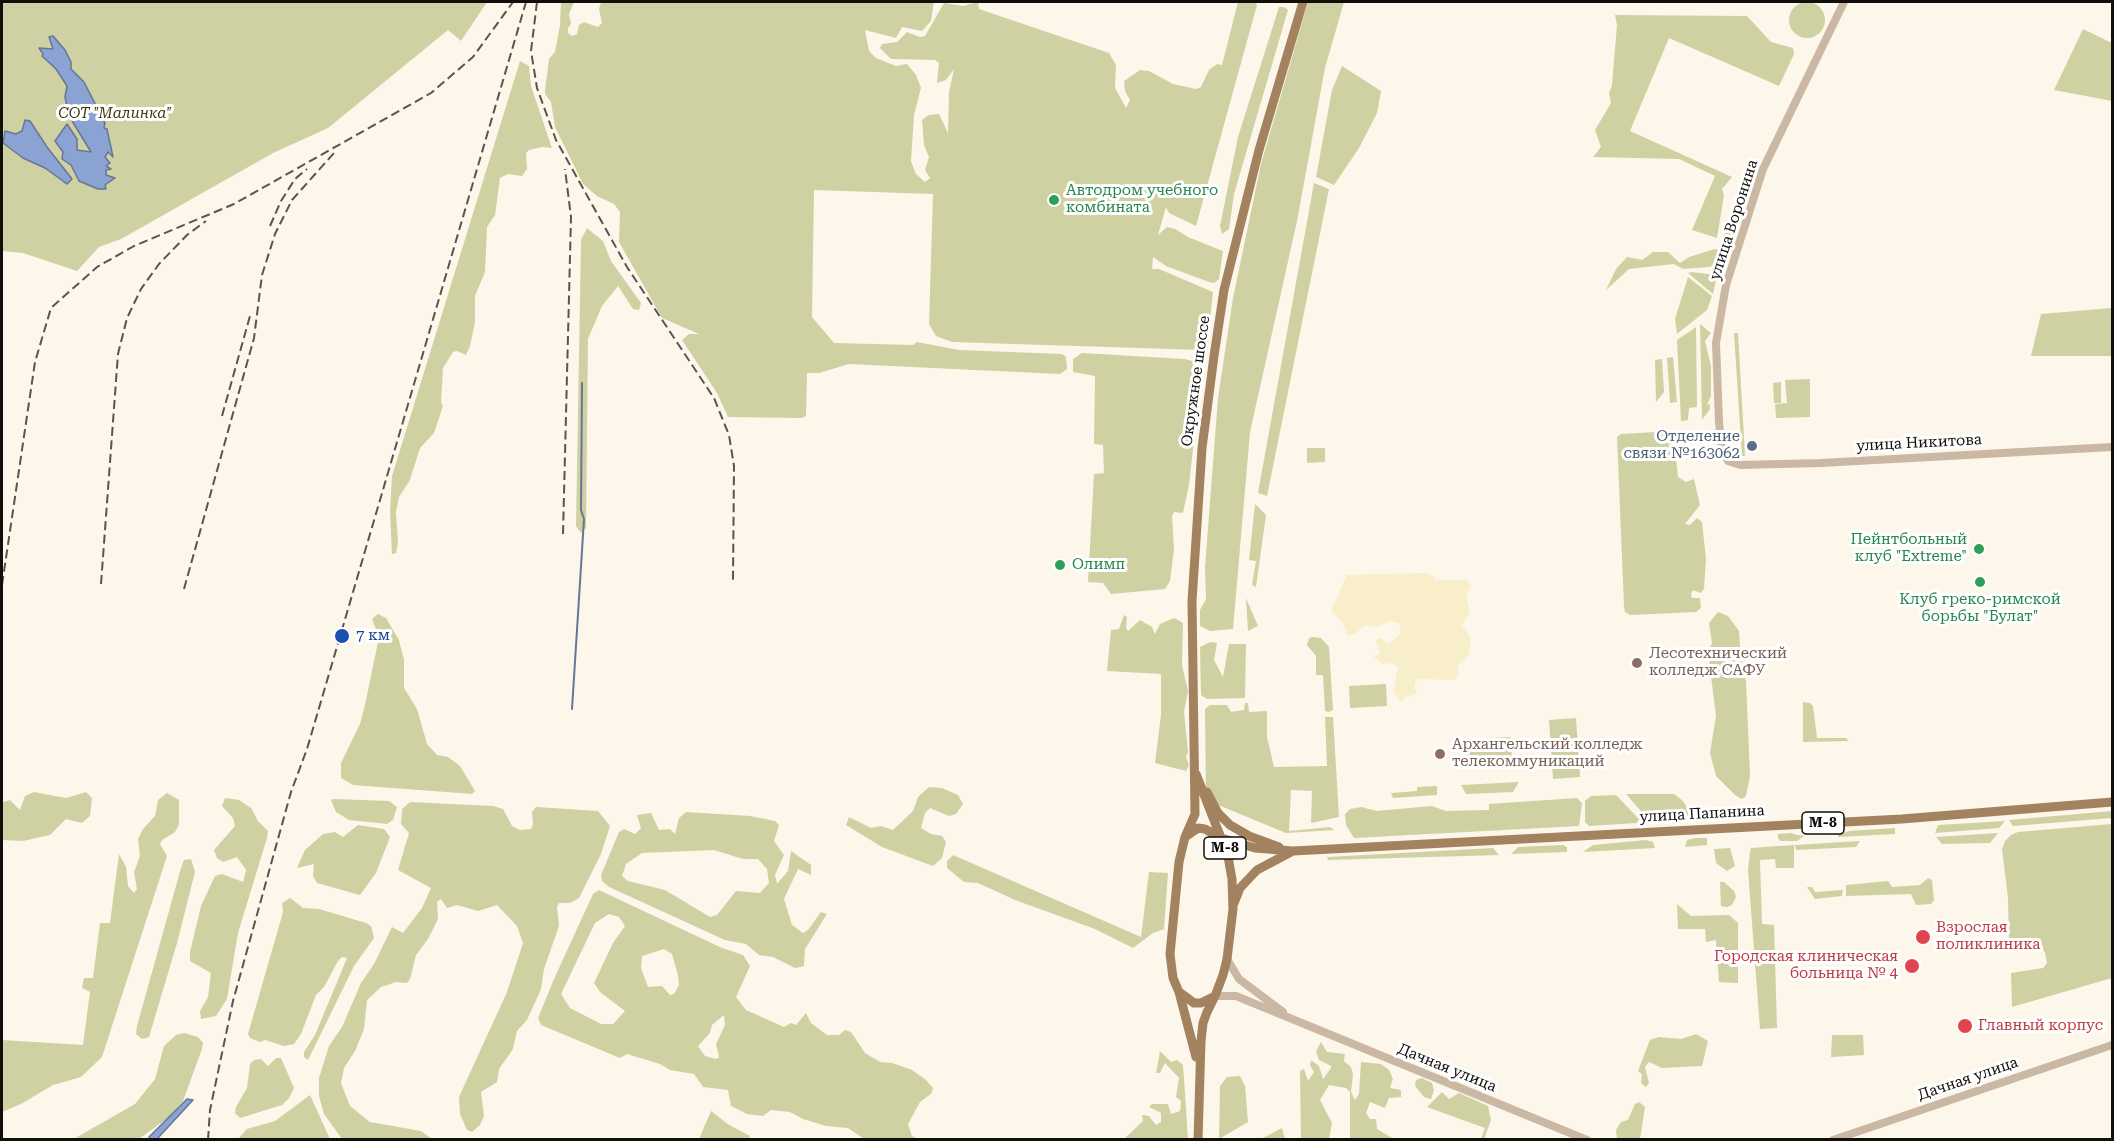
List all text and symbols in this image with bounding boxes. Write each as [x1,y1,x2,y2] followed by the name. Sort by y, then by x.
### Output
[58,105,172,123] park label: СОТ "Малинка"
[1706,158,1762,282] street label: улица Воронина
[1066,182,1218,217] place label: Автодром учебного комбината
[1047,193,1061,207] marker: Автодром учебного комбината
[1178,314,1214,448] street label: Окружное шоссе
[1623,428,1740,463] place label: Отделение связи №163062
[1856,431,1982,455] street label: улица Никитова
[1745,439,1759,453] marker: Отделение связи №163062
[1850,531,1967,566] place label: Пейнтбольный клуб "Extreme"
[1972,542,1986,556] marker: Пейнтбольный клуб "Extreme"
[1072,556,1125,574] place label: Олимп
[1053,558,1067,572] marker: Олимп
[1973,575,1987,589] marker: Клуб греко-римской борьбы "Булат"
[1899,591,2061,626] place label: Клуб греко-римской борьбы "Булат"
[333,627,351,645] marker: 7 км
[356,627,390,645] place label: 7 км
[1649,645,1787,680] place label: Лесотехнический колледж САФУ
[1630,656,1644,670] marker: Лесотехнический колледж САФУ
[1452,736,1643,771] place label: Архангельский колледж телекоммуникаций
[1433,747,1447,761] marker: Архангельский колледж телекоммуникаций
[1639,802,1765,826] street label: улица Папанина
[1802,812,1844,834] road number: М-8
[1204,837,1246,859] road number: М-8
[1936,919,2040,954] place label: Взрослая поликлиника
[1914,928,1932,946] marker: Взрослая поликлиника
[1714,948,1898,983] place label: Городская клиническая больница № 4
[1903,957,1921,975] marker: Городская клиническая больница № 4
[1956,1017,1974,1035] marker: Главный корпус
[1978,1017,2103,1035] place label: Главный корпус
[1395,1040,1499,1096] street label: Дачная улица
[1915,1053,2021,1105] street label: Дачная улица

